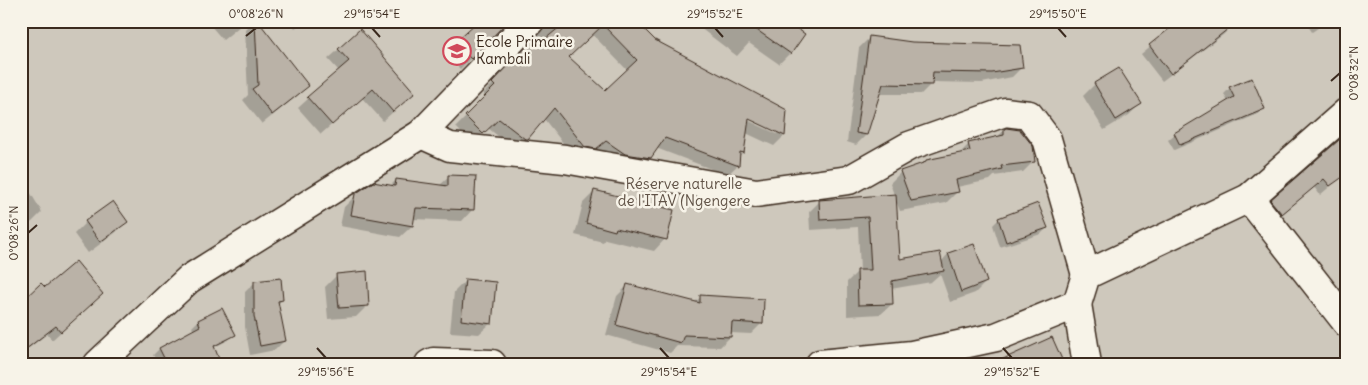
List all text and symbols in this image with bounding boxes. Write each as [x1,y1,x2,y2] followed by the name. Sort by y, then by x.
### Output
[229,6,283,21] text: 0°08'26"N
[344,6,400,21] text: 29°15'54"E
[687,6,743,21] text: 29°15'52"E
[1029,6,1087,21] text: 29°15'50"E
[476,32,573,68] place label: Ecole Primaire Kambali
[442,36,472,66] school or university icon: Ecole Primaire Kambali
[1346,46,1361,100] text: 0°08'32"N
[618,174,750,210] park label: Réserve naturelle de l'ITAV (Ngengere
[6,206,21,260] text: 0°08'26"N
[298,364,354,379] text: 29°15'56"E
[641,364,697,379] text: 29°15'54"E
[984,364,1040,379] text: 29°15'52"E

